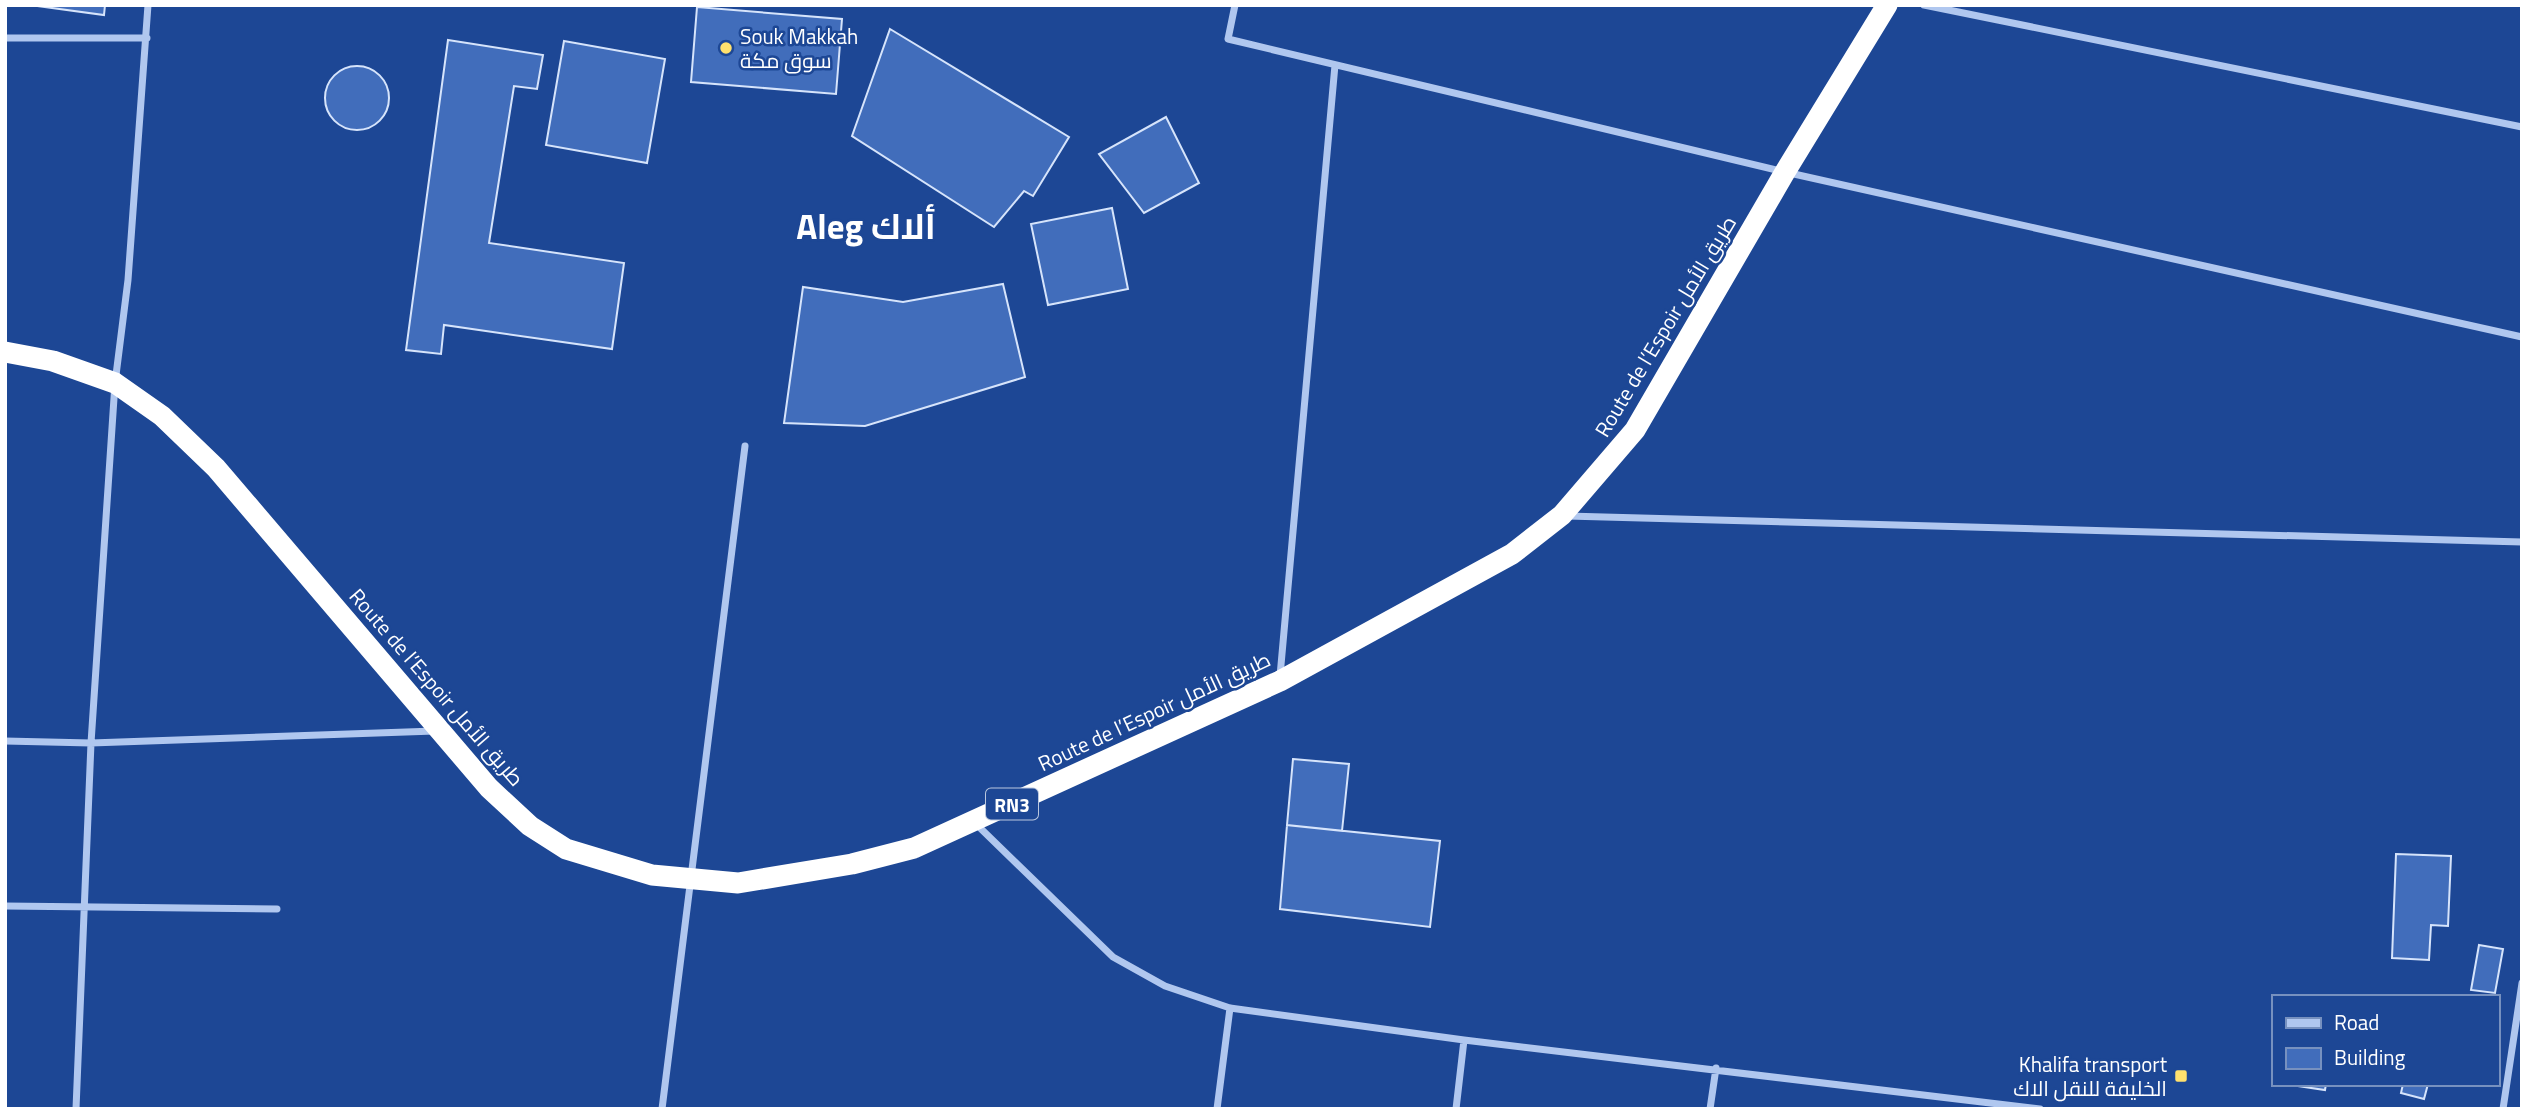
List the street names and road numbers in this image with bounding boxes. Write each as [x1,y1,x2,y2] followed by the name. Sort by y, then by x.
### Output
[1586,209,1744,443] street label: Route de l’Espoir طريق الأمل
[342,581,532,793] street label: Route de l’Espoir طريق الأمل
[1032,643,1276,779] street label: Route de l’Espoir طريق الأمل
[986,789,1038,820] road number: RN3

